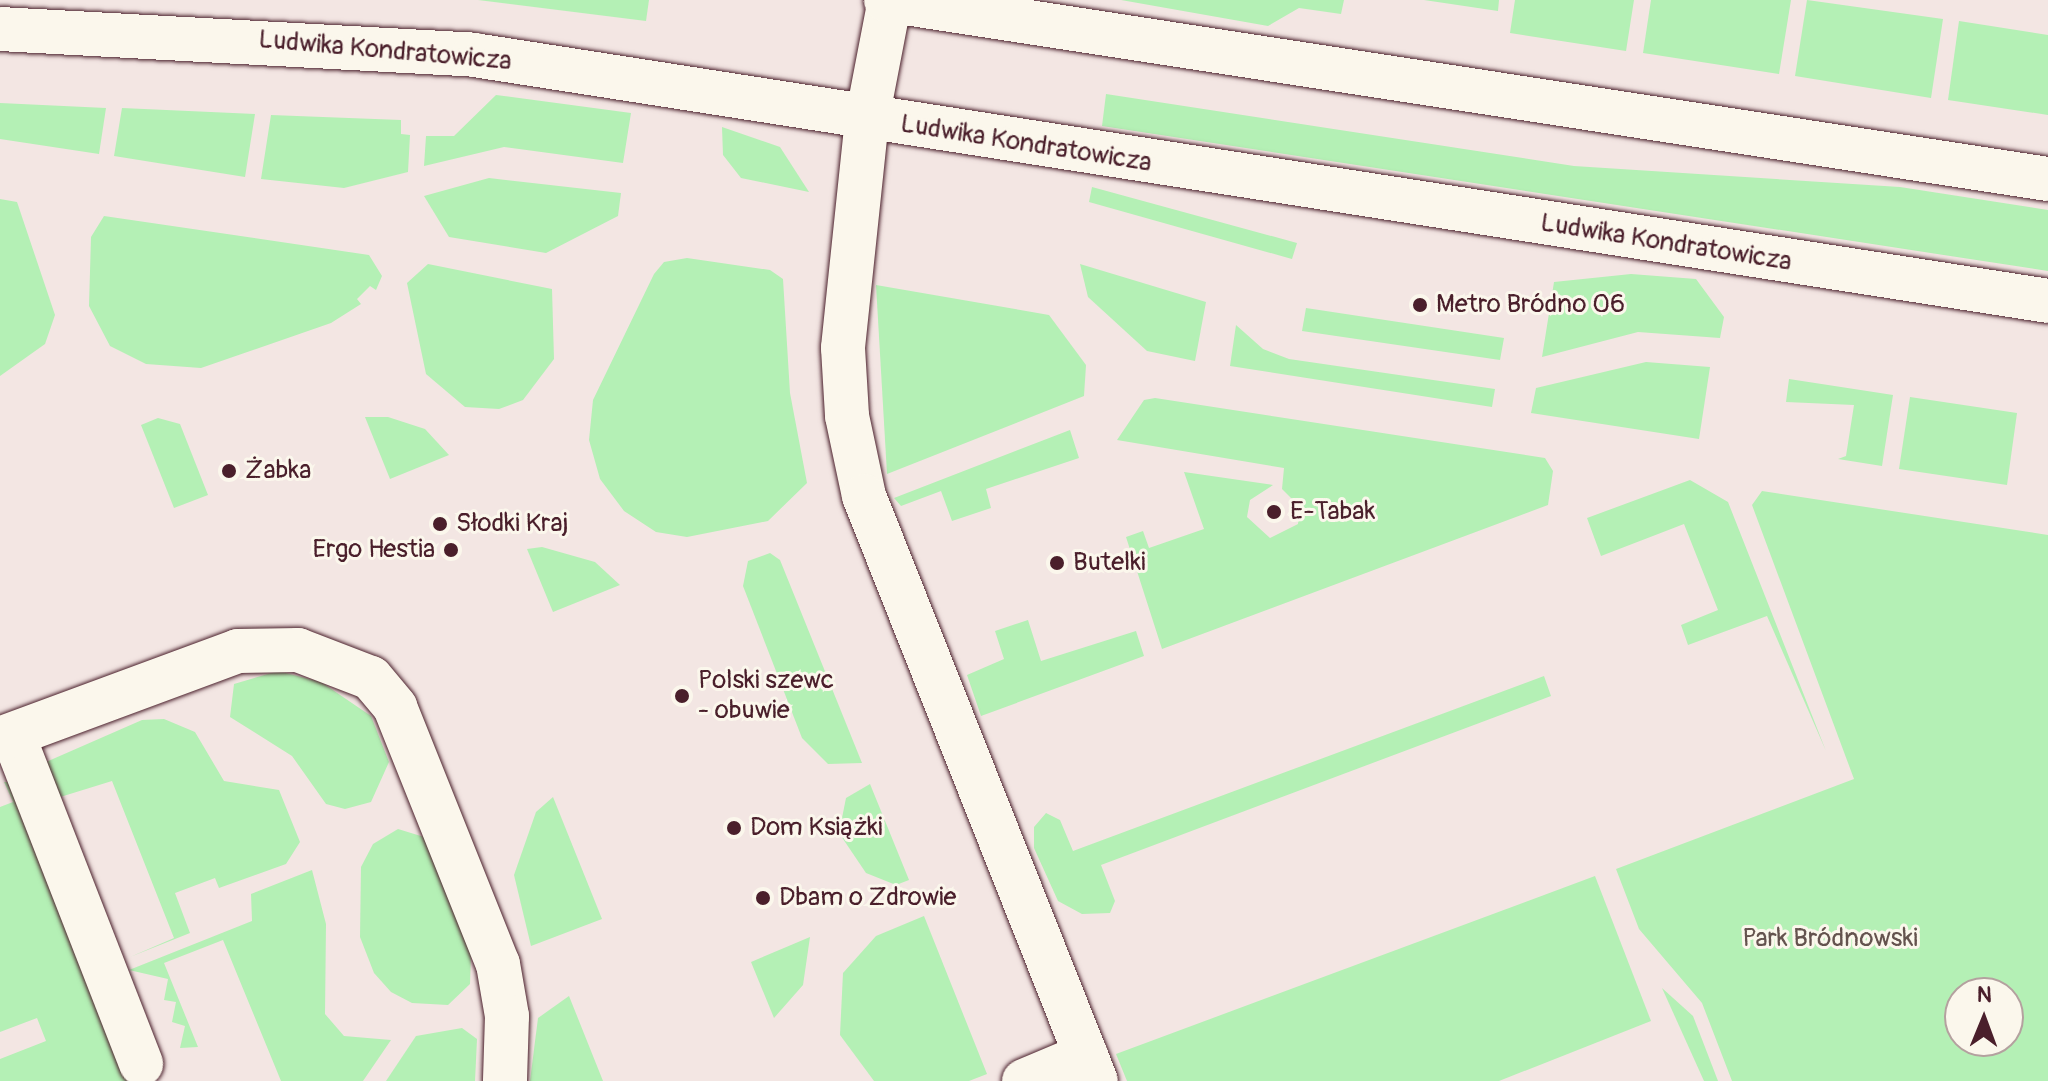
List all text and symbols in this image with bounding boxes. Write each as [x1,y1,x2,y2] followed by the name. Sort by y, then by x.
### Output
[257,24,513,78] street label: Ludwika Kondratowicza
[898,109,1154,179] street label: Ludwika Kondratowicza
[1538,208,1794,278] street label: Ludwika Kondratowicza
[1436,289,1625,321] place label: Metro Bródno 06
[1411,296,1429,314] marker: Metro Bródno 06
[245,455,311,487] place label: Żabka
[220,462,238,480] marker: Żabka
[1290,496,1375,528] place label: E-Tabak
[1265,503,1283,521] marker: E-Tabak
[456,508,568,540] place label: Słodki Kraj
[431,515,449,533] marker: Słodki Kraj
[312,534,435,566] place label: Ergo Hestia
[442,541,460,559] marker: Ergo Hestia
[1073,547,1146,579] place label: Butelki
[1048,554,1066,572] marker: Butelki
[698,665,834,726] place label: Polski szewc - obuwie
[673,687,691,705] marker: Polski szewc - obuwie
[750,812,883,844] place label: Dom Książki
[725,819,743,837] marker: Dom Książki
[779,882,956,914] place label: Dbam o Zdrowie
[754,889,772,907] marker: Dbam o Zdrowie
[1742,923,1918,955] park label: Park Bródnowski
[1944,977,2024,1057] north arrow
[1977,981,1992,1009] text: N

